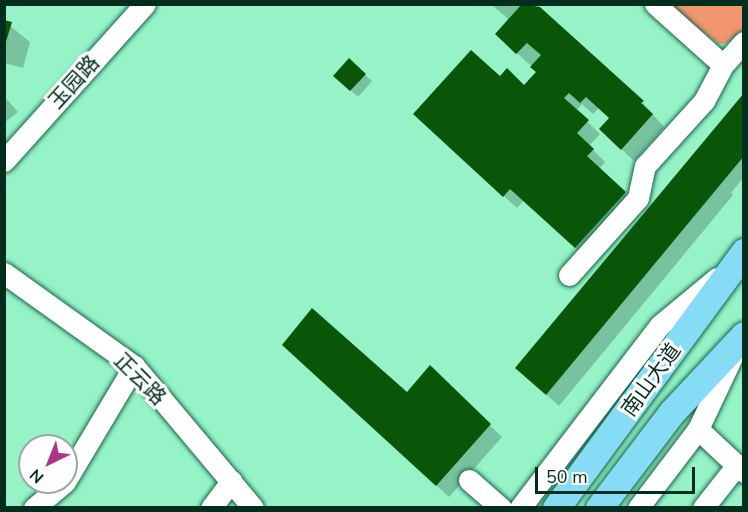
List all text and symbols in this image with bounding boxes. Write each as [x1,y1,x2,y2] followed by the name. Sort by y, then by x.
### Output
[44,50,104,114] street label: 玉园路
[616,339,686,421] street label: 南山大道
[109,348,171,410] street label: 正云路
[18,434,78,494] north arrow
[538,455,698,493] scale bar
[25,464,49,488] text: N
[546,465,588,489] text: 50 m

